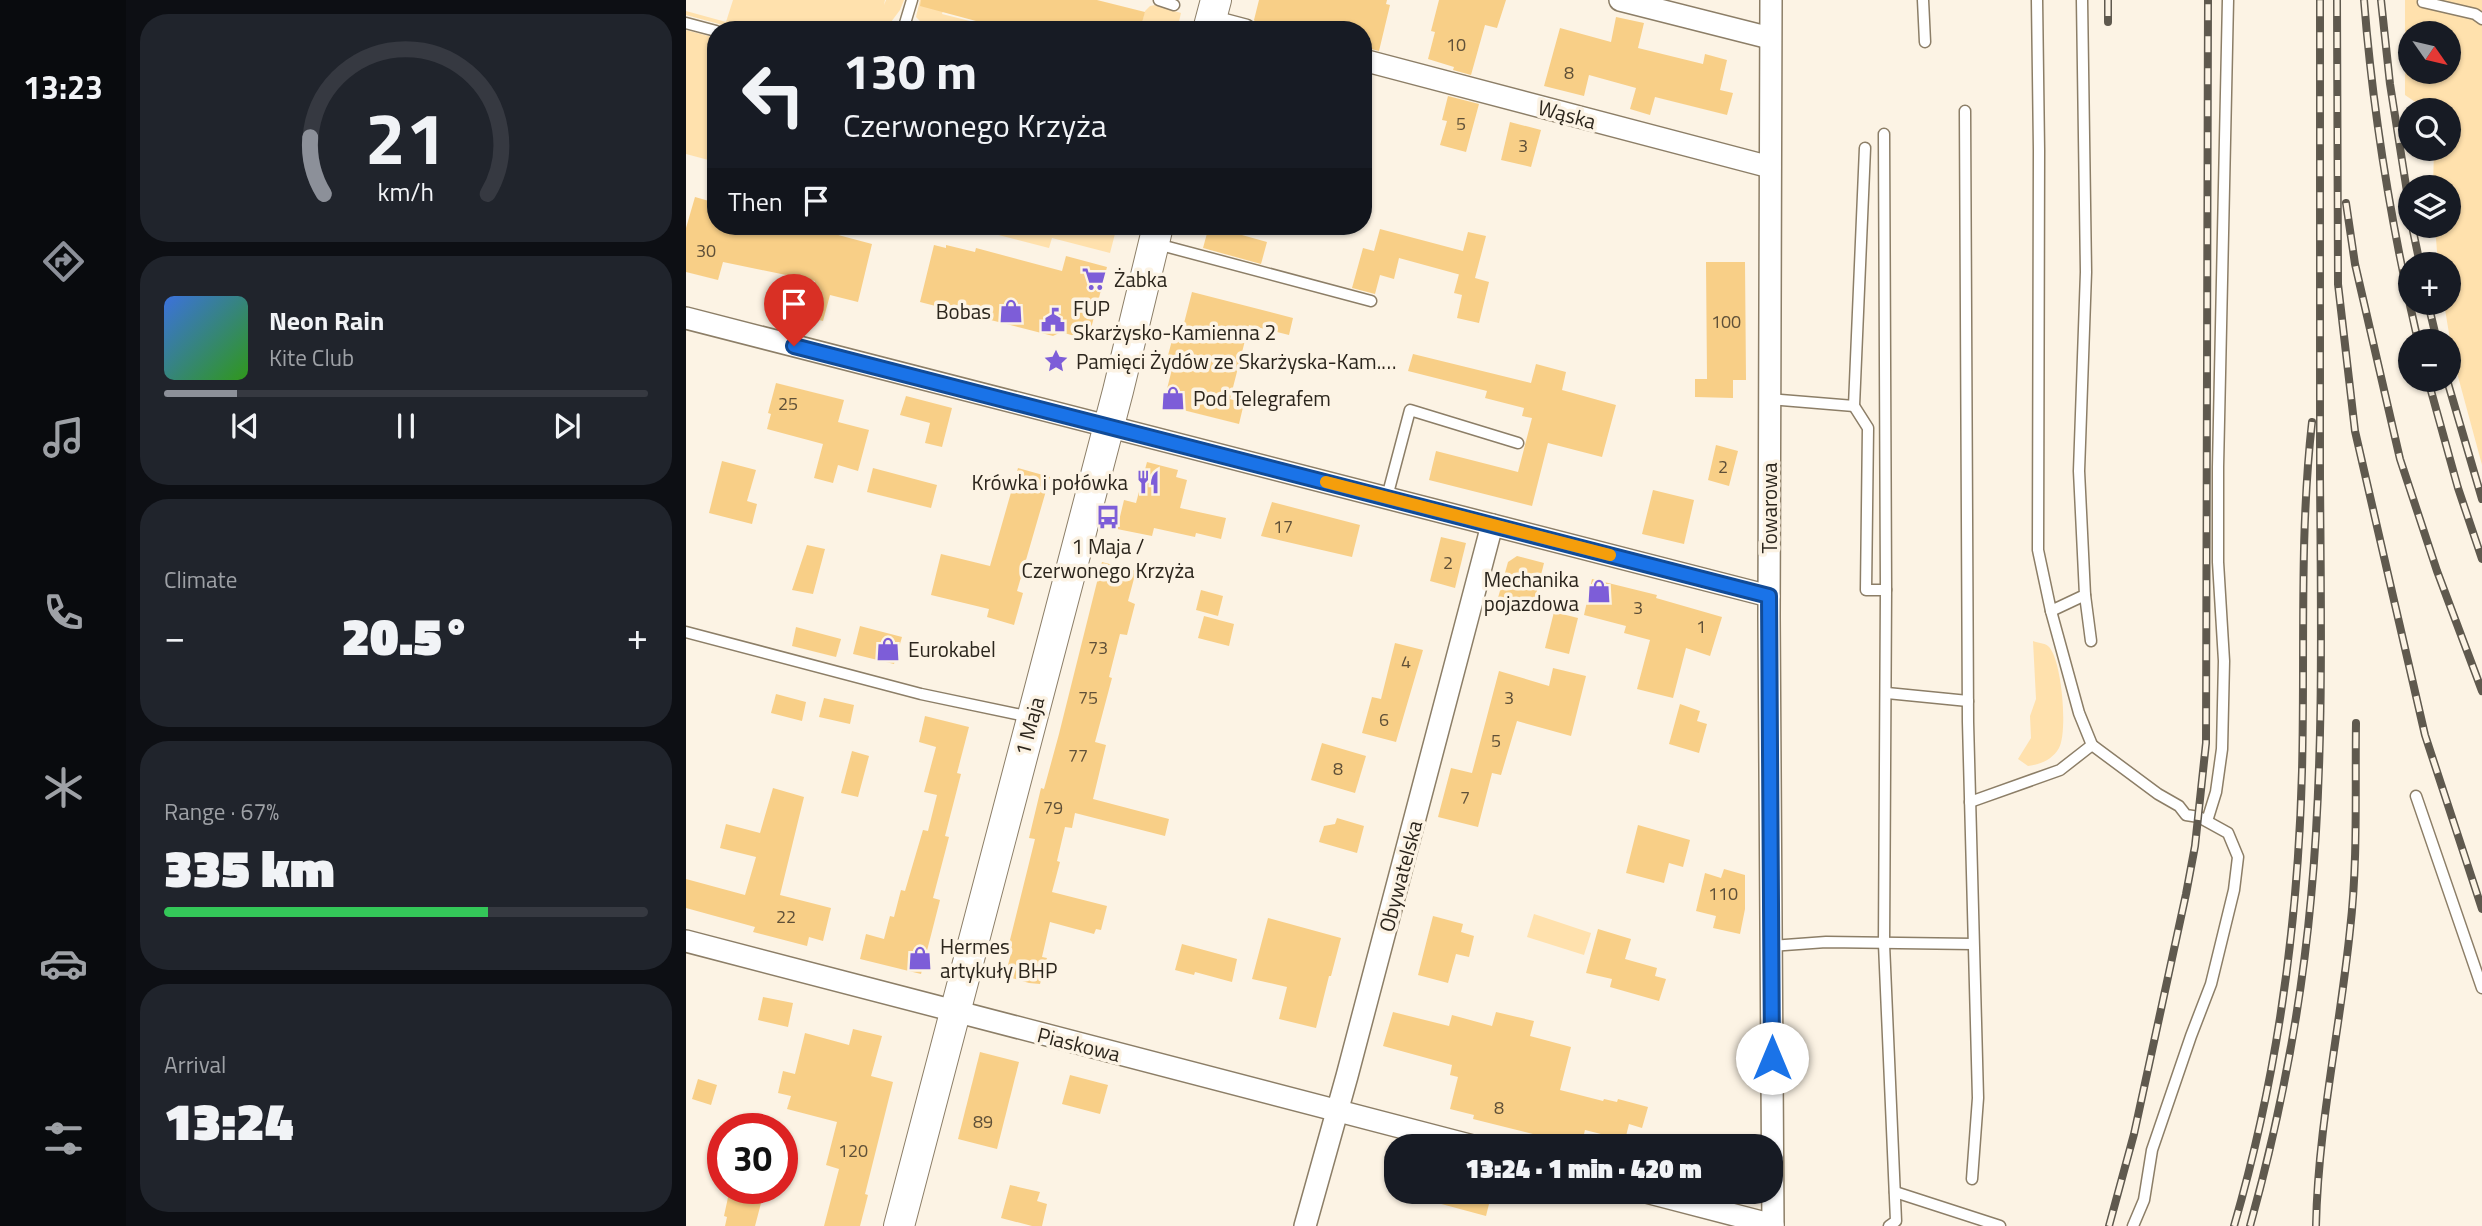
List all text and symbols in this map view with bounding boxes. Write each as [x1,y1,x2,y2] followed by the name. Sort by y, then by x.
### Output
[2398,21,2460,84] north arrow
[2398,21,2461,392] map controls
[1446,31,1466,58] house number: 10
[843,33,977,108] text: 130 m
[728,49,819,140] icon: left
[1564,59,1574,86] house number: 8
[23,63,103,111] text: 13:23
[365,83,447,193] text: 21
[1534,91,1600,137] street label: Wąska
[2398,98,2461,161] button: search
[843,101,1107,149] text: Czerwonego Krzyża
[1456,110,1466,137] house number: 5
[1518,132,1528,159] house number: 3
[378,173,434,211] text: km/h
[2398,175,2461,238] button: layers
[728,182,783,221] text: Then
[797,182,835,220] icon: arrive
[39,237,88,286] icon: directions
[696,237,716,264] house number: 30
[2398,252,2461,315] button: +
[1114,263,1168,295] place label: Żabka
[1080,265,1108,293] supermarket icon: Żabka
[764,274,824,346] pin
[775,285,813,323] icon: arrive
[1073,292,1276,348] place label: FUP Skarżysko-Kamienna 2
[936,295,991,327] place label: Bobas
[997,297,1025,325] shop icon: Bobas
[269,301,384,340] text: Neon Rain
[1039,306,1067,334] public building icon: FUP Skarżysko-Kamienna 2
[1711,308,1741,335] house number: 100
[2398,329,2461,392] button: −
[269,340,354,375] text: Kite Club
[1076,345,1396,377] place label: Pamięci Żydów ze Skarżyska-Kam.…
[1042,347,1070,375] place icon: Pamięci Żydów ze Skarżyska-Kam.…
[1193,382,1331,414] place label: Pod Telegrafem
[1159,384,1187,412] shop icon: Pod Telegrafem
[778,390,798,417] house number: 25
[226,407,264,445] icon: previous
[387,407,425,445] icon: pause
[548,407,586,445] icon: next
[39,413,88,462] icon: music
[1718,453,1728,480] house number: 2
[1753,462,1785,554] street label: Towarowa
[972,466,1128,498] place label: Krówka i połówka
[1134,468,1162,496] restaurant icon: Krówka i połówka
[1094,503,1122,531] bus stop icon: 1 Maja / Czerwonego Krzyża
[1273,513,1293,540] house number: 17
[1021,530,1195,586] place label: 1 Maja / Czerwonego Krzyża
[1443,549,1453,576] house number: 2
[164,562,237,597] text: Climate
[1484,563,1579,619] place label: Mechanika pojazdowa
[1585,577,1613,605] shop icon: Mechanika pojazdowa
[39,588,88,637] icon: phone
[1633,594,1643,621] house number: 3
[341,596,471,675] text: 20.5°
[164,607,185,665] text: −
[627,607,648,665] text: +
[1696,613,1706,640] house number: 1
[908,633,996,665] place label: Eurokabel
[1088,634,1108,661] house number: 73
[874,635,902,663] shop icon: Eurokabel
[1401,648,1411,675] house number: 4
[1078,684,1098,711] house number: 75
[1504,684,1514,711] house number: 3
[1006,693,1052,759] street label: 1 Maja
[1379,706,1389,733] house number: 6
[1491,727,1501,754] house number: 5
[1068,742,1088,769] house number: 77
[1333,755,1343,782] house number: 8
[39,763,88,812] icon: climate
[1460,784,1470,811] house number: 7
[164,794,279,829] text: Range · 67%
[1043,794,1063,821] house number: 79
[1370,816,1430,935] street label: Obywatelska
[164,828,335,907] text: 335 km
[1708,880,1738,907] house number: 110
[776,903,796,930] house number: 22
[940,930,1057,986] place label: Hermes artykuły BHP
[39,939,88,988] icon: car
[906,944,934,972] shop icon: Hermes artykuły BHP
[1034,1018,1124,1070] street label: Piaskowa
[1735,1021,1809,1095] position arrow
[164,1047,226,1082] text: Arrival
[164,1081,293,1160] text: 13:24
[1494,1094,1504,1121] house number: 8
[973,1108,993,1135] house number: 89
[707,1113,798,1204] speed limit sign: 30
[39,1114,88,1163] icon: filters
[838,1137,868,1164] house number: 120
[1465,1149,1702,1188] text: 13:24 · 1 min · 420 m

